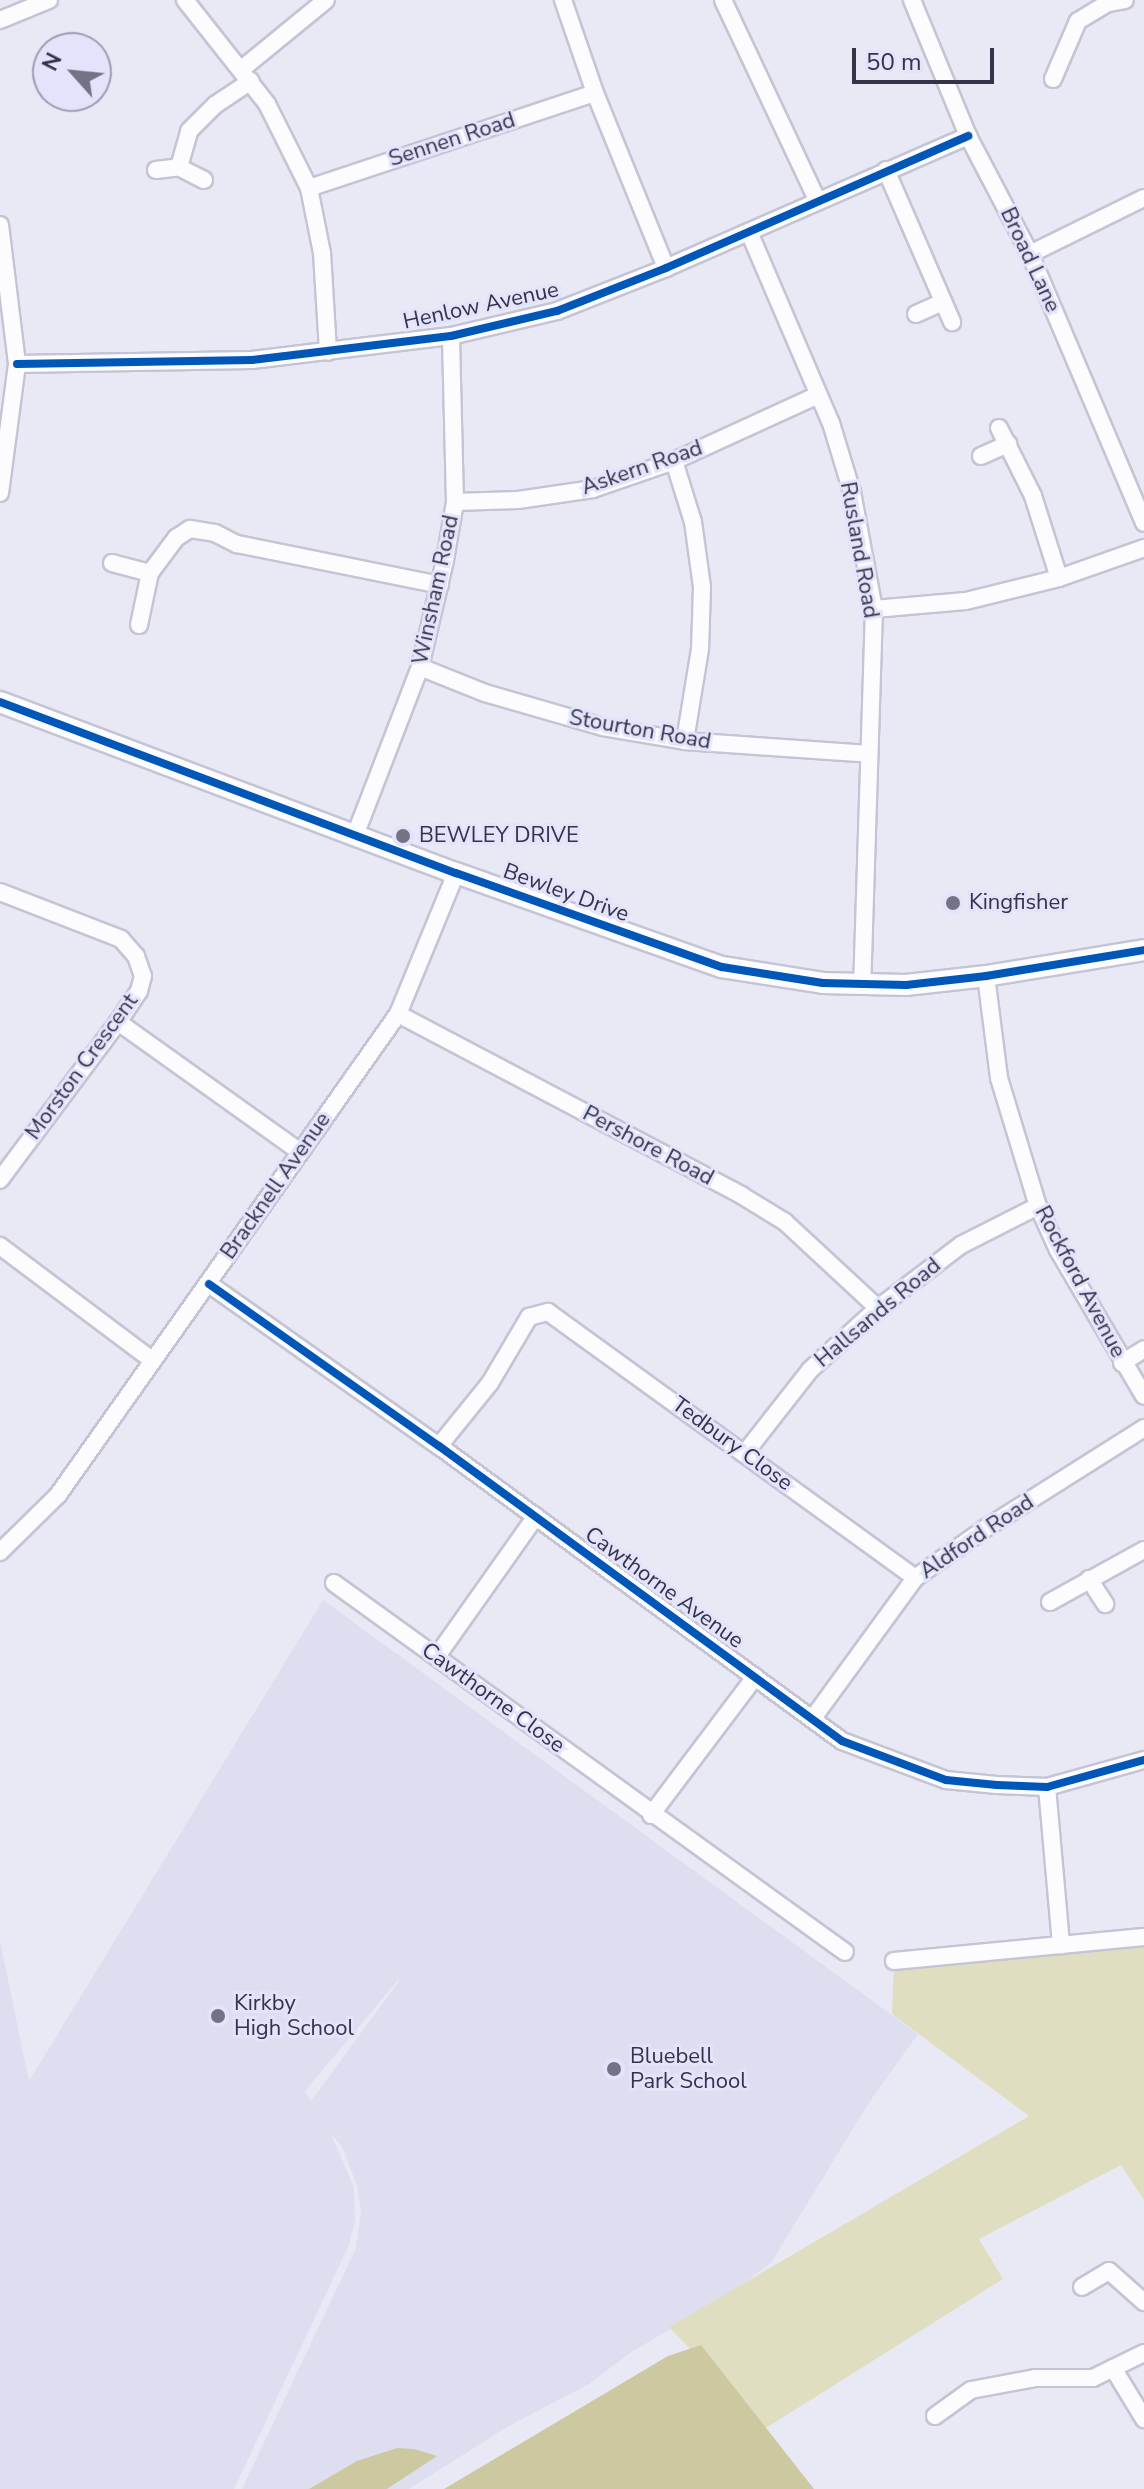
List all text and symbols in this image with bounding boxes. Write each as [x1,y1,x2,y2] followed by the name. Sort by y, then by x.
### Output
[32,32,112,112] north arrow
[856,32,998,82] scale bar
[866,46,922,78] text: 50 m
[35,48,70,76] text: N
[386,107,518,173] street label: Sennen Road
[994,203,1066,317] street label: Broad Lane
[401,277,561,335] street label: Henlow Avenue
[578,435,706,501] street label: Askern Road
[834,480,884,620] street label: Rusland Road
[407,513,465,667] street label: Winsham Road
[567,705,713,755] street label: Stourton Road
[419,823,579,849] place label: BEWLEY DRIVE
[394,827,412,845] marker: BEWLEY DRIVE
[499,858,633,928] street label: Bewley Drive
[969,890,1068,916] place label: Kingfisher
[944,894,962,912] marker: Kingfisher
[20,989,144,1145] street label: Morston Crescent
[578,1100,718,1192] street label: Pershore Road
[216,1107,336,1265] street label: Bracknell Avenue
[1029,1202,1131,1362] street label: Rockford Avenue
[810,1253,946,1373] street label: Hallsands Road
[667,1391,797,1497] street label: Tedbury Close
[915,1489,1039,1585] street label: Aldford Road
[579,1522,749,1654] street label: Cawthorne Avenue
[416,1637,570,1759] street label: Cawthorne Close
[234,1990,354,2042] place label: Kirkby High School
[209,2007,227,2025] marker: Kirkby High School
[630,2043,747,2094] place label: Bluebell Park School
[605,2060,623,2078] marker: Bluebell Park School

